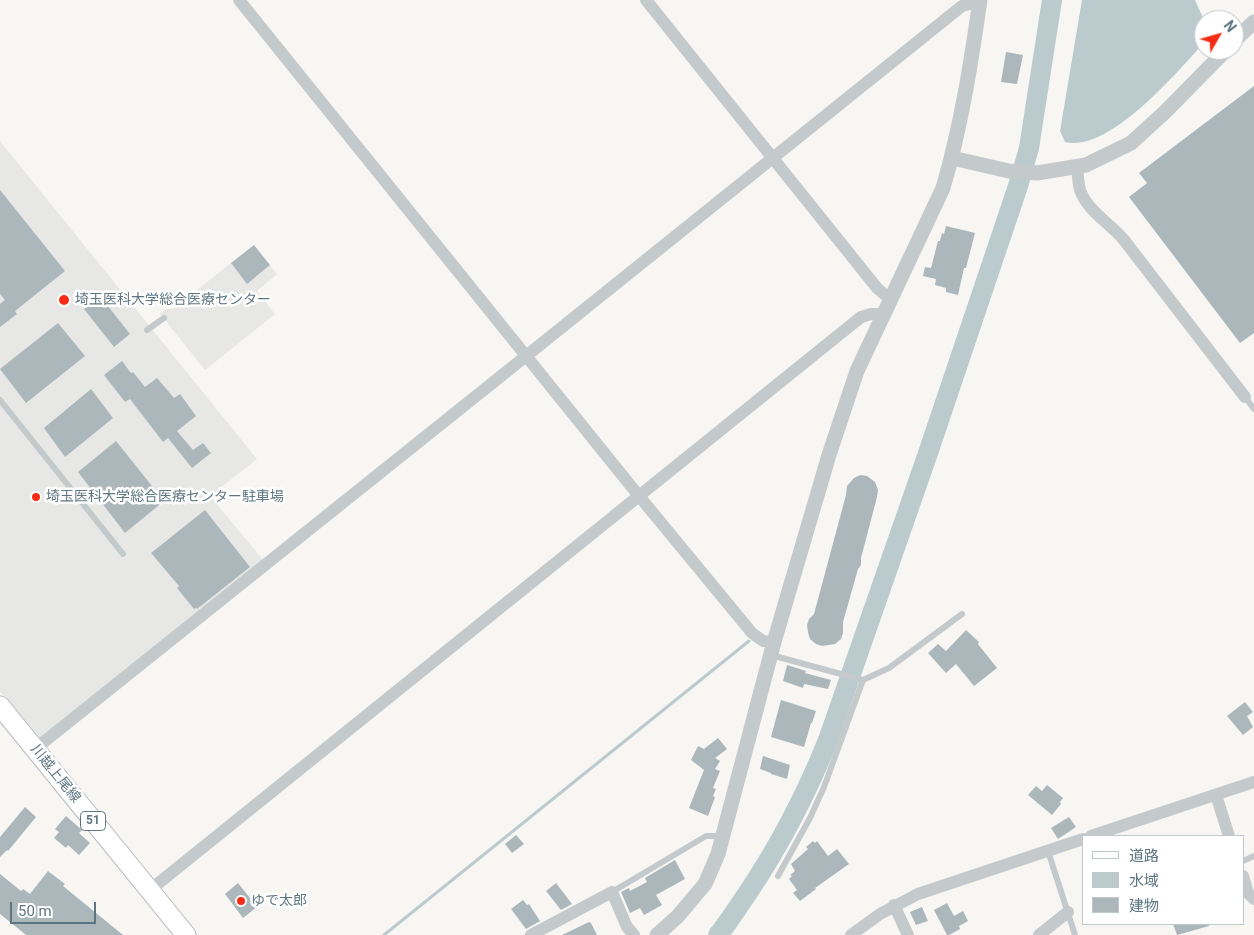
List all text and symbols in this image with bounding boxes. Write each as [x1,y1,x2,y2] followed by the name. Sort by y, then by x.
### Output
[1194,10,1244,60] north arrow
[1221,18,1239,35] text: N
[75,292,271,308] place label: 埼玉医科大学総合医療センター
[57,293,71,307] marker: 埼玉医科大学総合医療センター
[46,489,284,505] place label: 埼玉医科大学総合医療センター駐車場
[30,491,42,503] marker: 埼玉医科大学総合医療センター駐車場
[26,742,84,806] street label: 川越上尾線
[80,811,106,830] road number: 51
[1082,835,1244,925] legend
[1129,847,1159,865] text: 道路
[1129,872,1159,890] text: 水域
[12,892,99,924] scale bar
[251,893,307,909] place label: ゆで太郎
[235,895,247,907] marker: ゆで太郎
[1129,897,1159,915] text: 建物
[18,902,52,920] text: 50 m

